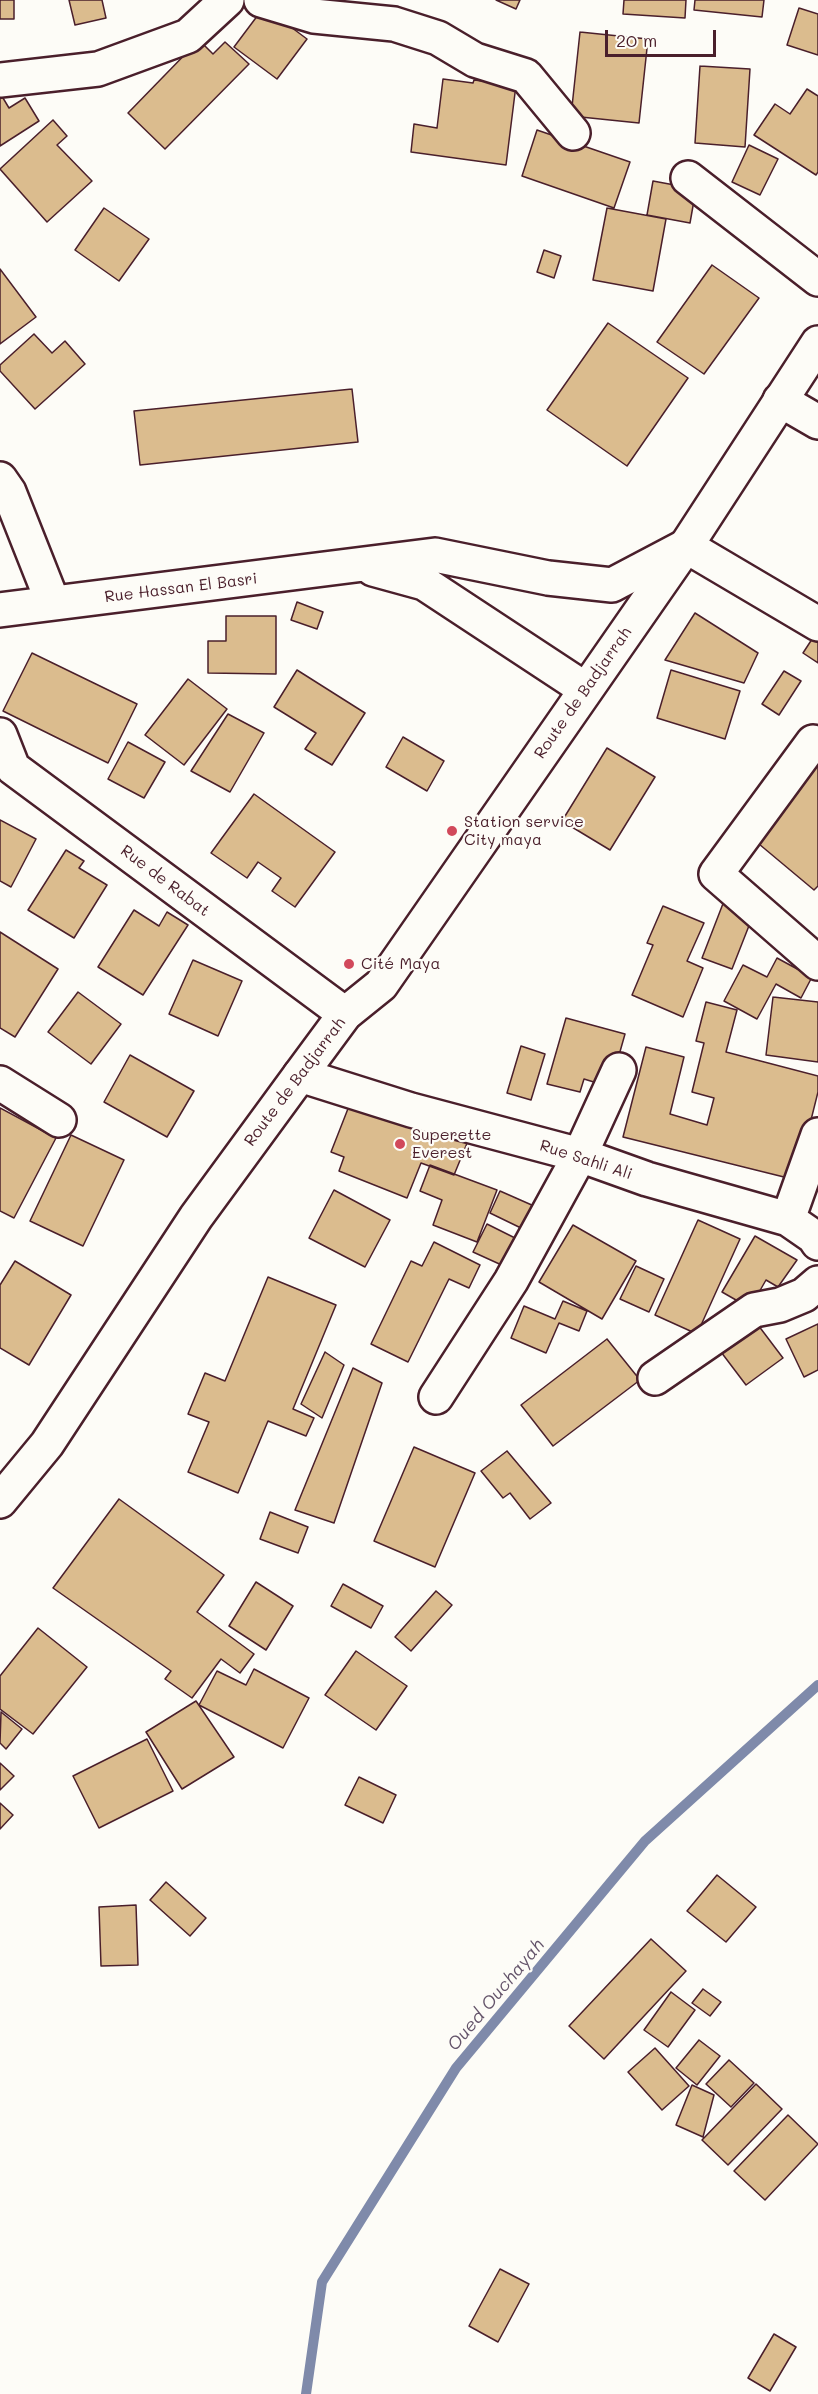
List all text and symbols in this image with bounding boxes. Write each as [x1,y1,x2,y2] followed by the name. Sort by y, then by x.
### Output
[608,18,719,56] scale bar
[616,28,657,52] text: 20 m
[103,569,259,607] street label: Rue Hassan El Basri
[530,624,636,762] street label: Route de Badjarrah
[464,812,584,850] place label: Station service City maya
[445,824,459,838] marker: Station service City maya
[117,841,213,921] street label: Rue de Rabat
[361,954,440,974] place label: Cité Maya
[342,957,356,971] marker: Cité Maya
[240,1014,350,1150] street label: Route de Badjarrah
[412,1125,491,1163] place label: Superette Everest
[537,1136,635,1184] street label: Rue Sahli Ali
[393,1137,407,1151] marker: Superette Everest
[443,1935,549,2055] water label: Oued Ouchayah

